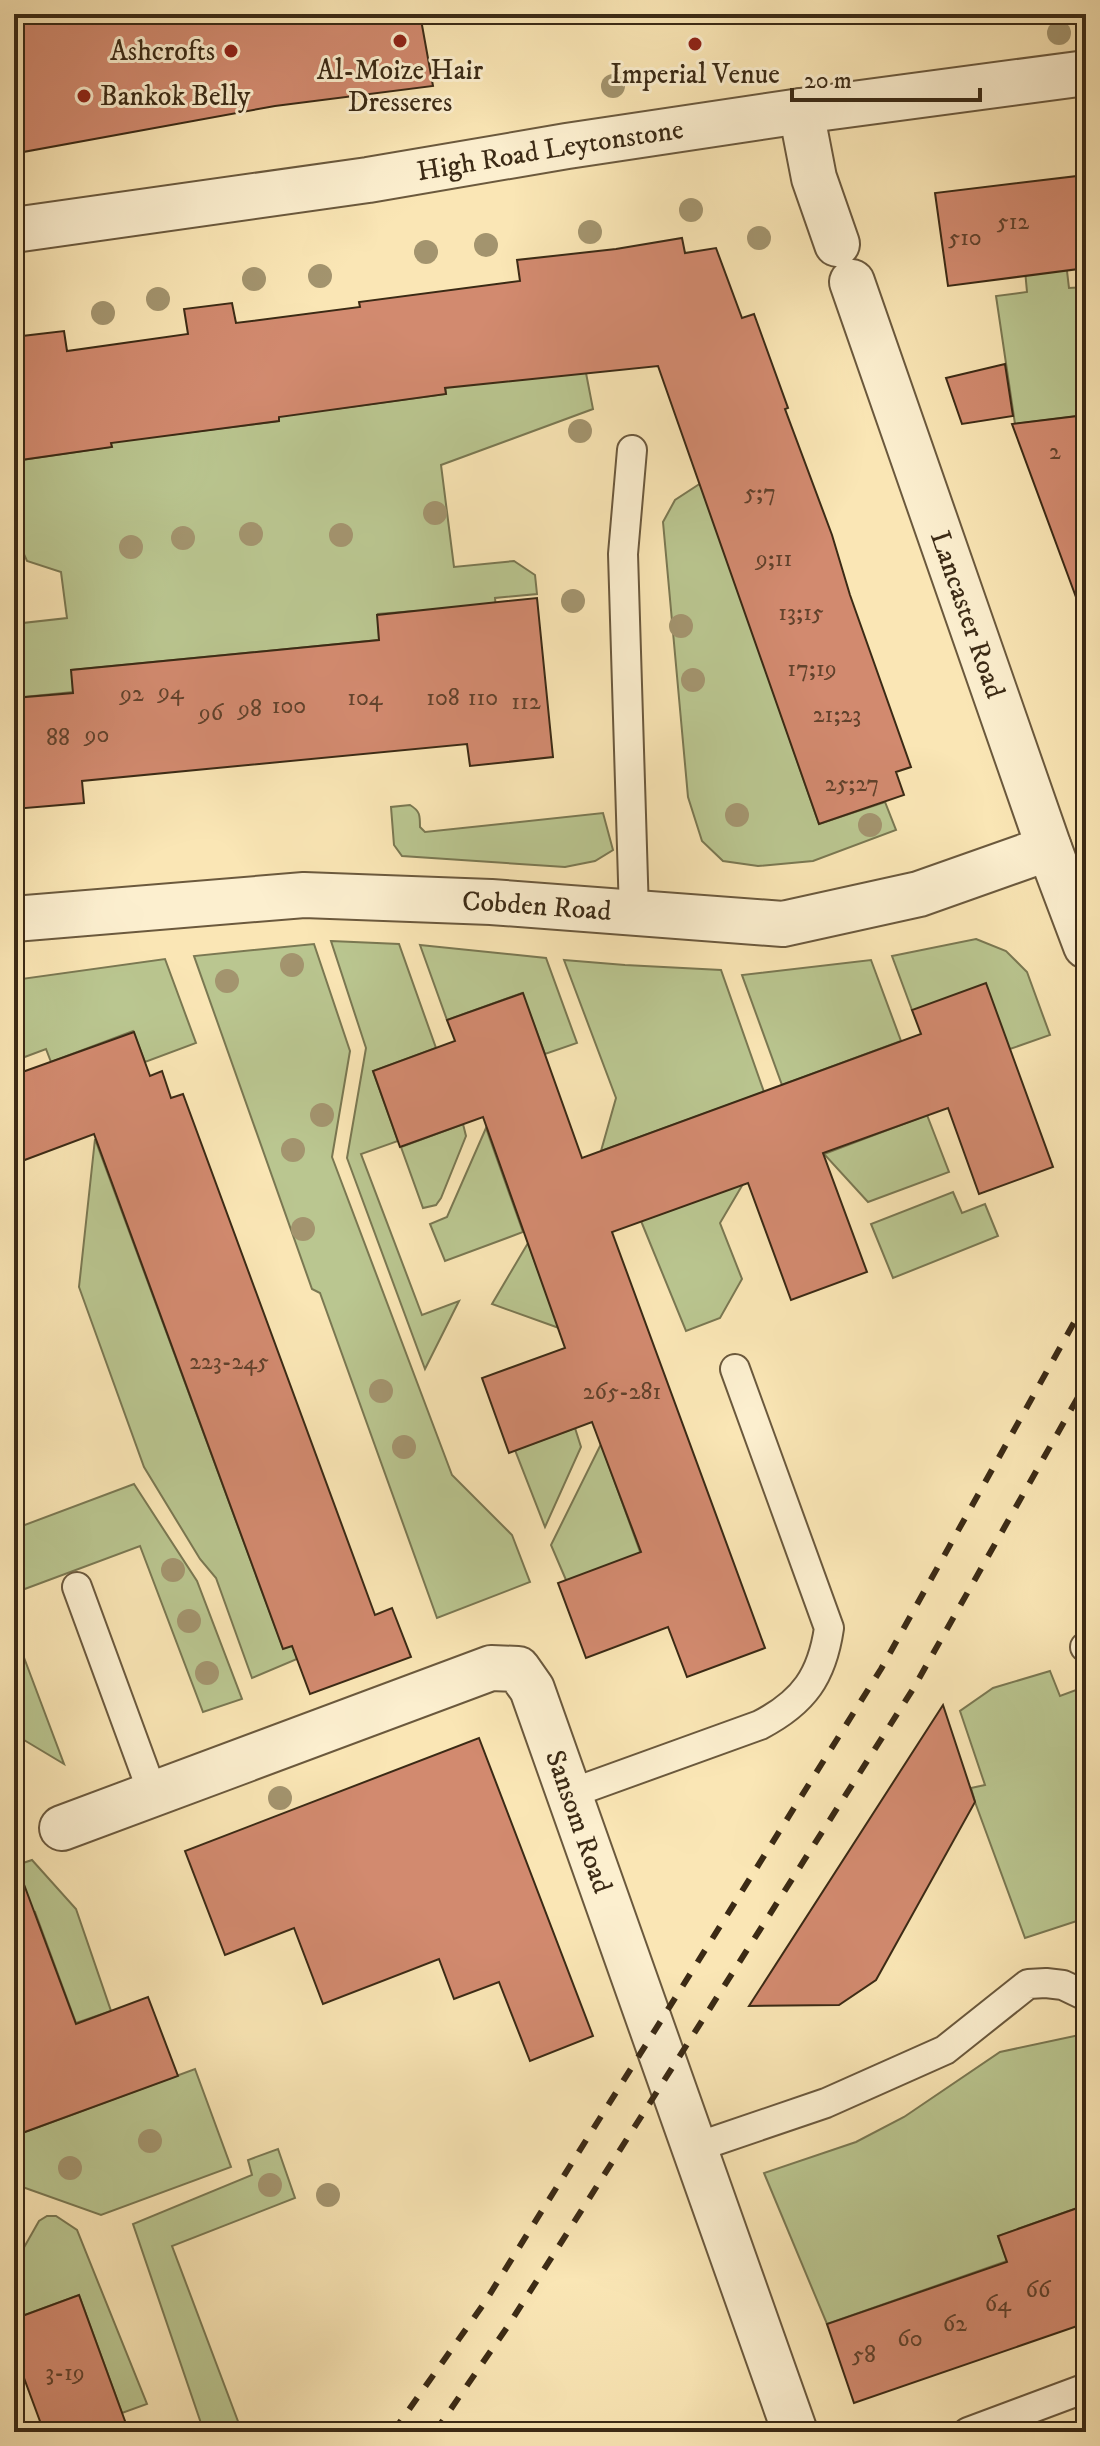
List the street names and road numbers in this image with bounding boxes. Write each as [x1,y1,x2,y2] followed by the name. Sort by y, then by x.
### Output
[414,111,686,189] street label: High Road Leytonstone
[922,526,1013,703] street label: Lancaster Road
[461,883,613,929] street label: Cobden Road
[538,1745,620,1898] street label: Sansom Road

